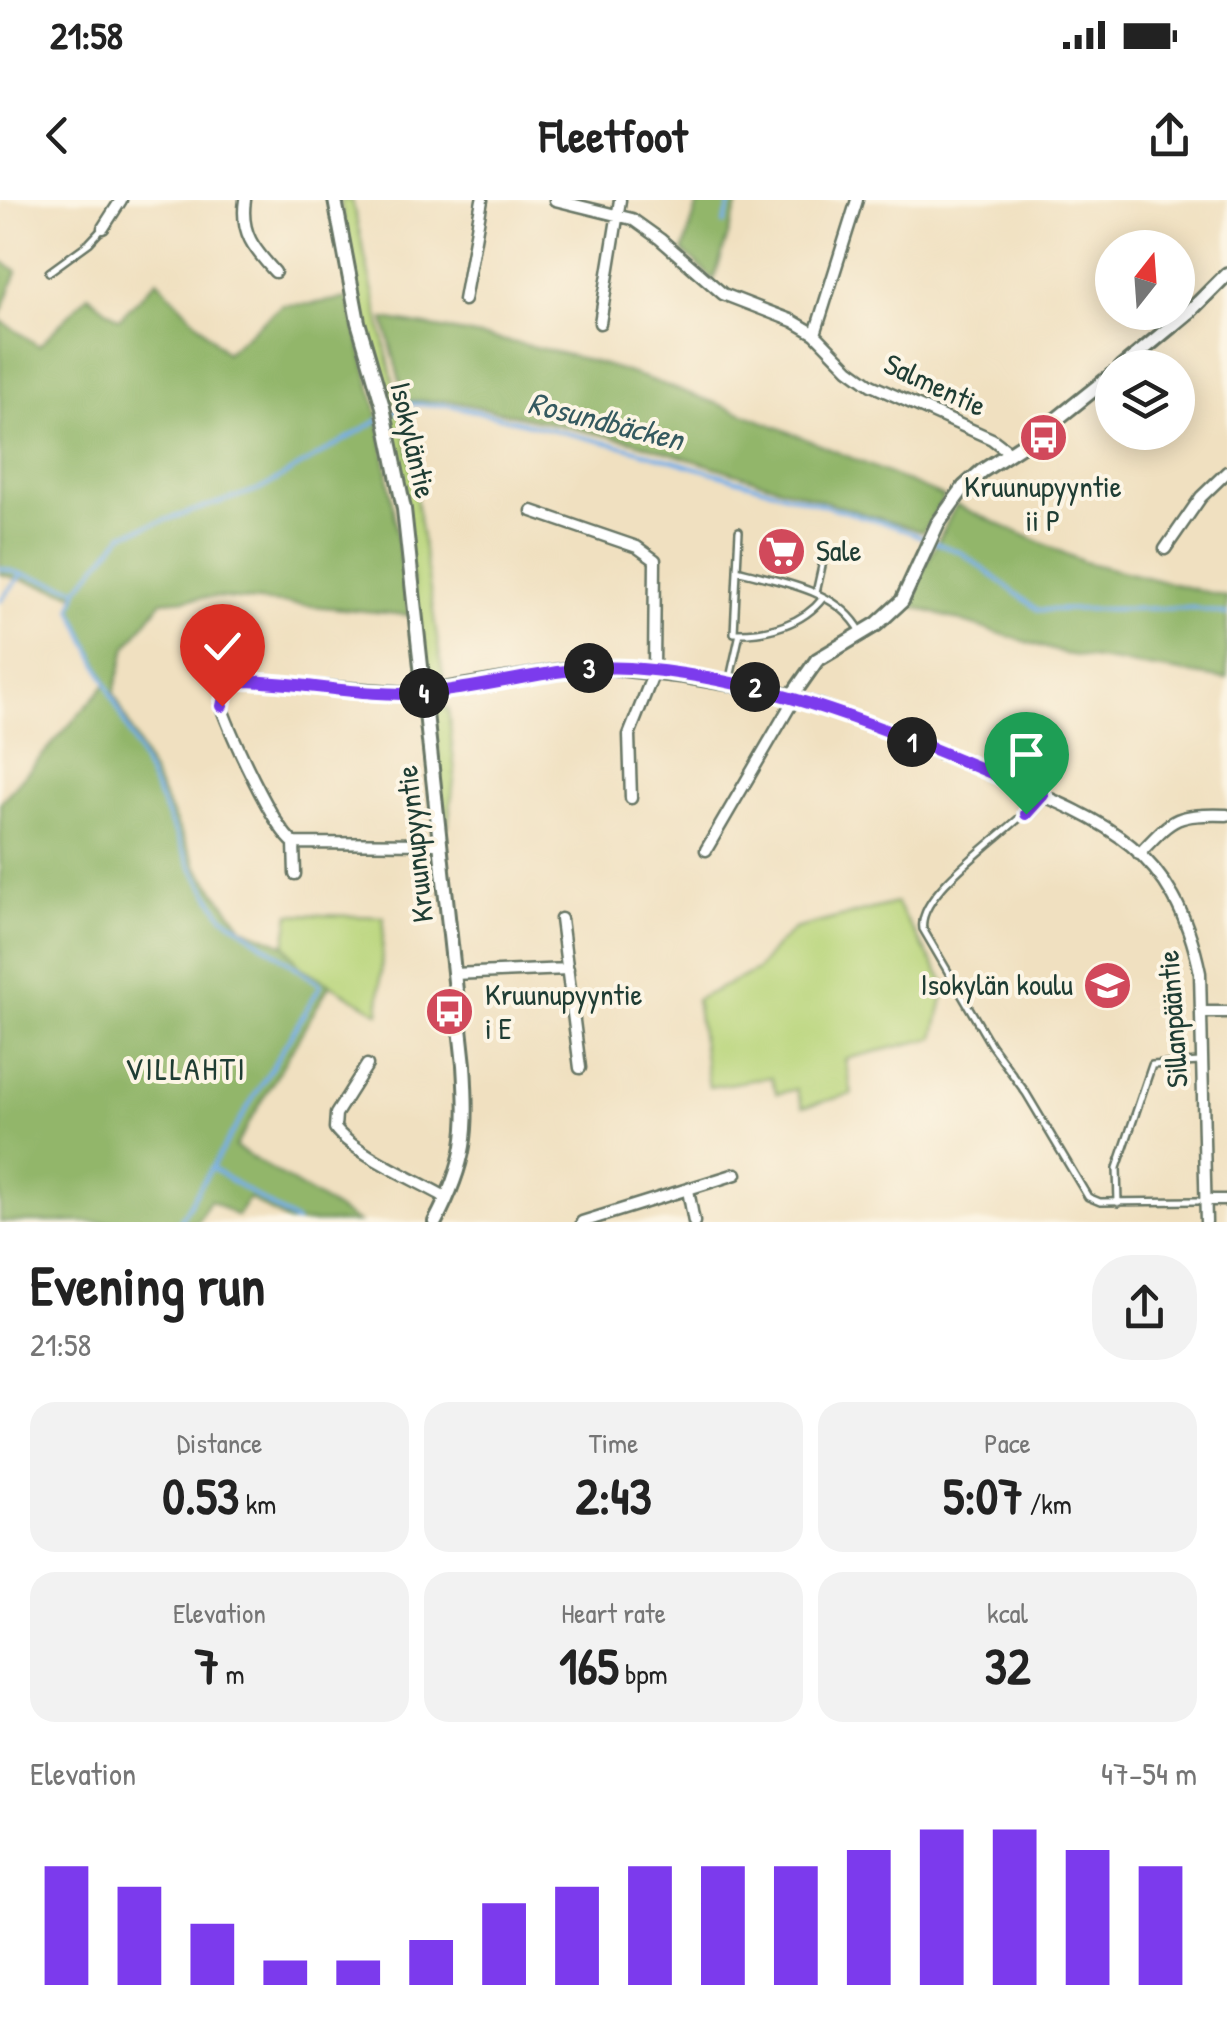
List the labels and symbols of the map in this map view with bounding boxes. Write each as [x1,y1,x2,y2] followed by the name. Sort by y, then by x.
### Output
[1095,230,1195,330] north arrow
[878,343,993,425] street label: Salmentie
[381,378,447,502] street label: Isokyläntie
[524,381,690,461] water label: Rosundbäcken
[1017,412,1069,464] bus stop icon: Kruunupyyntie ii P
[964,466,1122,540] place label: Kruunupyyntie ii P
[755,525,807,577] supermarket icon: Sale
[816,530,862,570] place label: Sale
[180,604,265,707] pin
[564,643,614,693] pin: 3
[730,662,780,712] pin: 2
[399,668,449,718] pin: 4
[984,712,1069,815] pin
[887,717,937,767] pin: 1
[386,764,442,925] street label: Kruunupyyntie
[1147,949,1197,1089] street label: Sillanpääntie
[1082,959,1134,1011] school or university icon: Isokylän koulu
[920,964,1073,1004] place label: Isokylän koulu
[485,974,643,1048] place label: Kruunupyyntie i E
[424,986,476,1038] bus stop icon: Kruunupyyntie i E
[125,1047,247,1090] district label: VILLAHTI

